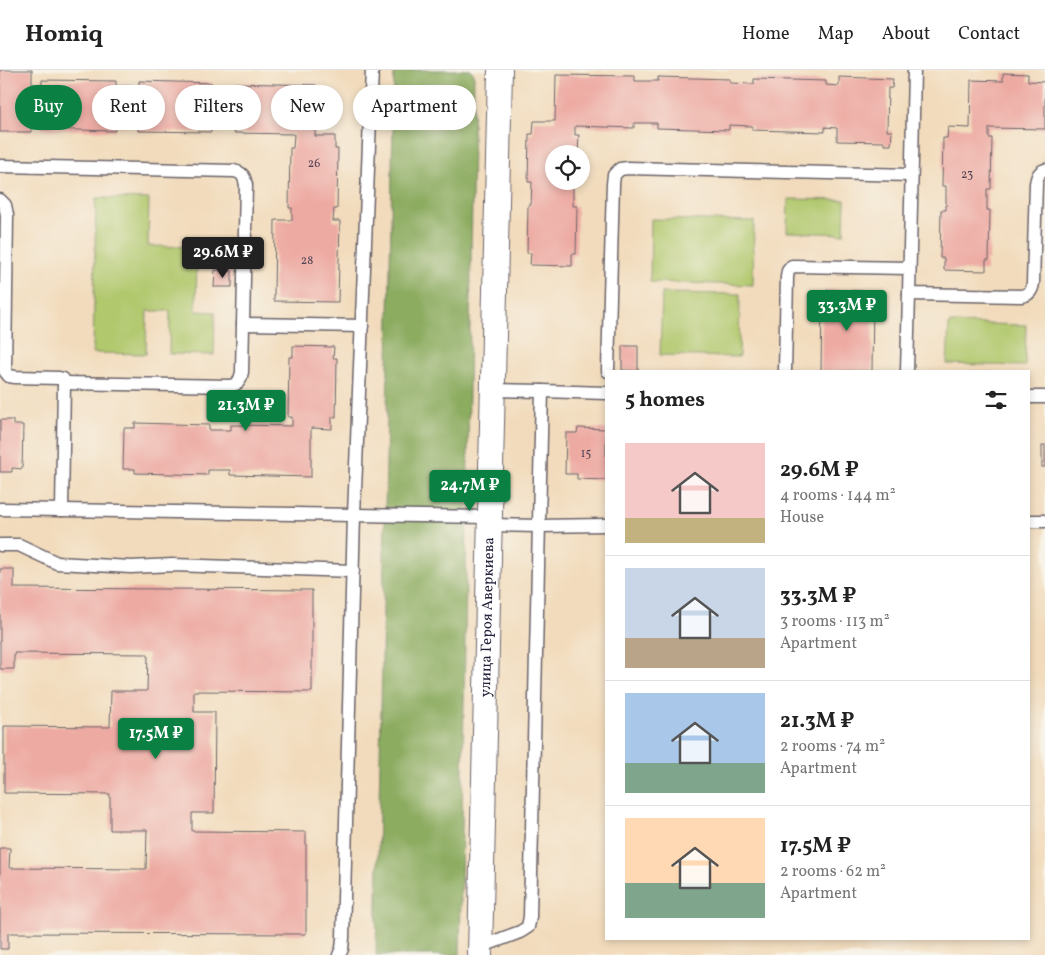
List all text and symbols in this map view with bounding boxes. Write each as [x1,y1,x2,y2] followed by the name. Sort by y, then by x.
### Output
[25,18,103,52] text: Homiq
[742,22,790,47] text: Home
[818,22,854,47] text: Map
[882,22,930,47] text: About
[958,22,1020,47] text: Contact
[15,85,82,130] chip: Buy
[92,85,165,130] chip: Rent
[175,85,261,130] chip: Filters
[271,85,343,130] chip: New
[353,85,476,130] chip: Apartment
[545,145,590,190] map controls
[545,145,590,190] button: locate
[308,156,320,172] house number: 26
[961,167,973,183] house number: 23
[177,236,269,279] pin: 29.6M ₽
[193,242,253,264] text: 29.6M ₽
[301,253,313,269] house number: 28
[801,290,893,332] pin: 33.3M ₽
[818,295,876,317] text: 33.3M ₽
[625,386,705,415] text: 5 homes
[982,386,1010,414] icon: filters
[200,390,292,432] pin: 21.3M ₽
[218,395,274,417] text: 21.3M ₽
[581,446,591,462] house number: 15
[780,456,859,485] text: 29.6M ₽
[665,463,725,523] icon: home
[424,470,516,512] pin: 24.7M ₽
[440,475,500,497] text: 24.7M ₽
[780,485,896,507] text: 4 rooms · 144 m²
[780,507,824,529] text: House
[475,537,500,697] street label: улица Героя Аверкиева
[780,582,857,611] text: 33.3M ₽
[665,588,725,648] icon: home
[780,611,890,633] text: 3 rooms · 113 m²
[780,633,857,655] text: Apartment
[780,707,855,736] text: 21.3M ₽
[665,713,725,773] icon: home
[110,718,202,760] pin: 17.5M ₽
[129,723,183,745] text: 17.5M ₽
[780,736,885,758] text: 2 rooms · 74 m²
[780,758,857,780] text: Apartment
[780,832,851,861] text: 17.5M ₽
[665,838,725,898] icon: home
[780,861,886,883] text: 2 rooms · 62 m²
[780,883,857,905] text: Apartment

